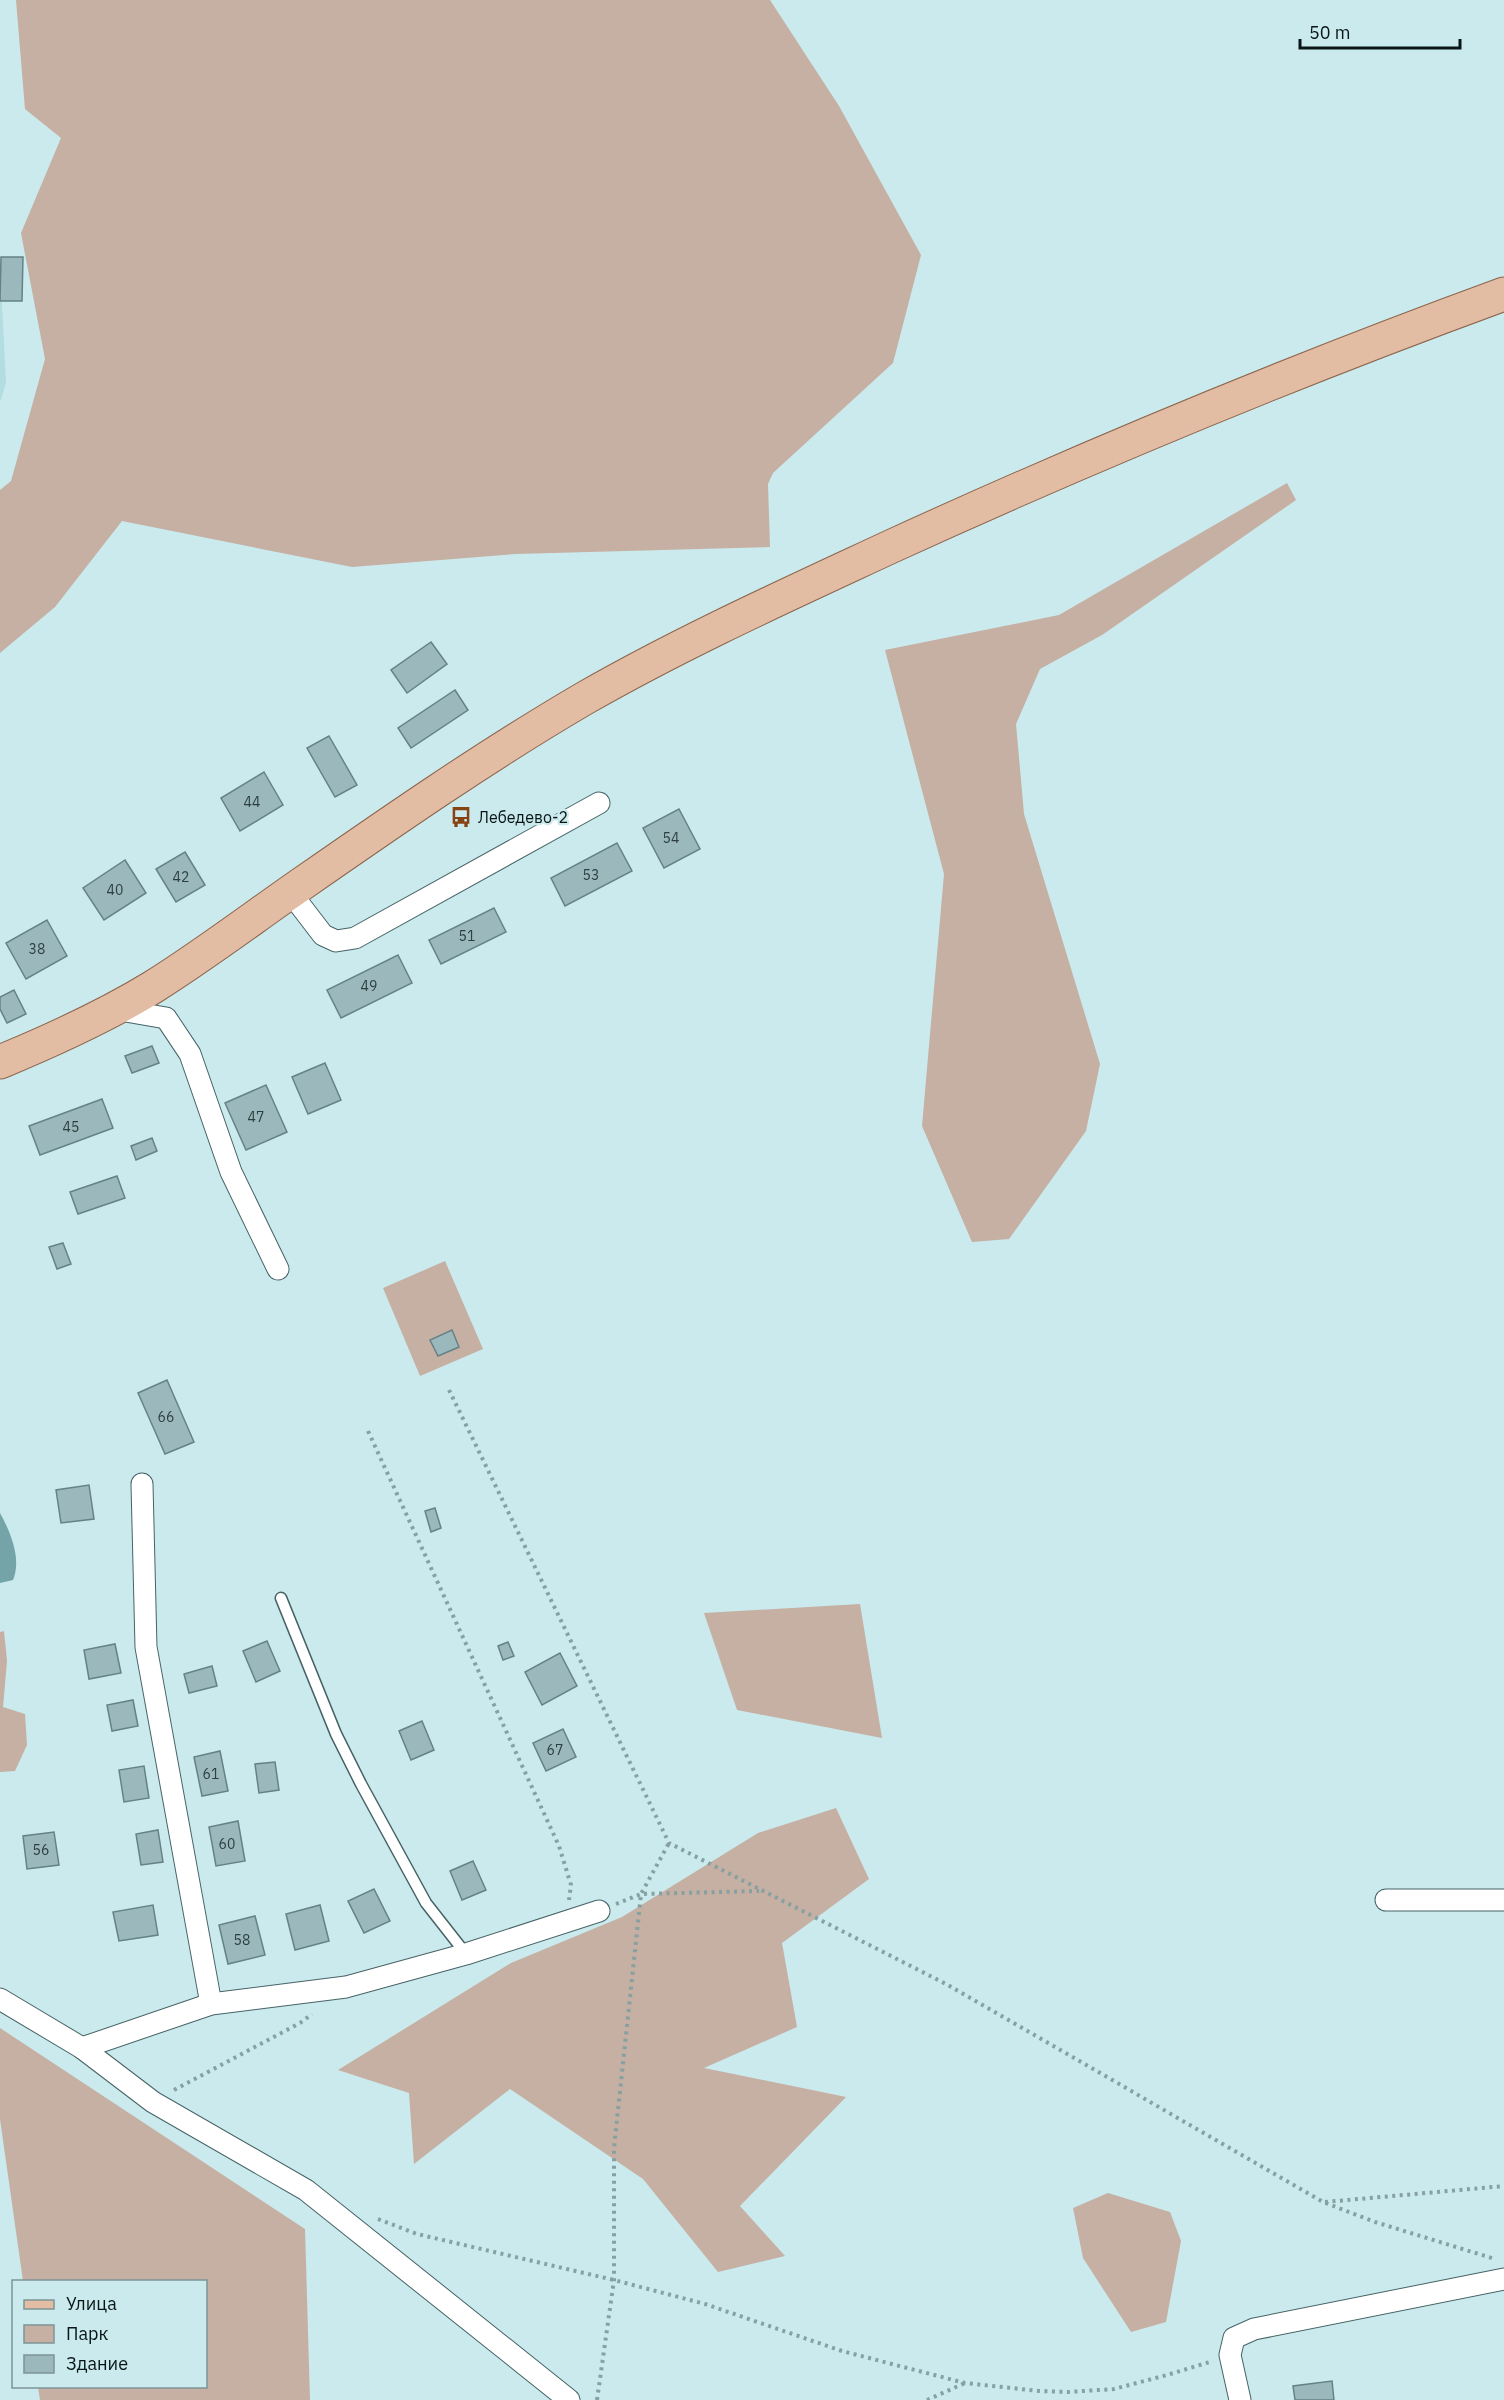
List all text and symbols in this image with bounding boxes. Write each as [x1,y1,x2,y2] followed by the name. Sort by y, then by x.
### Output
[1300,12,1460,50] scale bar
[1309,21,1351,44] text: 50 m
[244,793,260,811] house number: 44
[449,805,473,829] bus stop icon: Лебедево-2
[478,807,568,827] place label: Лебедево-2
[663,829,679,847] house number: 54
[583,866,599,884] house number: 53
[173,868,189,886] house number: 42
[107,881,123,899] house number: 40
[459,927,475,945] house number: 51
[29,940,45,958] house number: 38
[361,977,377,995] house number: 49
[248,1108,264,1126] house number: 47
[63,1118,79,1136] house number: 45
[158,1408,174,1426] house number: 66
[547,1741,563,1759] house number: 67
[203,1765,219,1783] house number: 61
[219,1835,235,1853] house number: 60
[33,1841,49,1859] house number: 56
[234,1931,250,1949] house number: 58
[12,2280,207,2388] legend
[66,2292,117,2315] text: Улица
[66,2322,109,2345] text: Парк
[66,2352,128,2375] text: Здание

